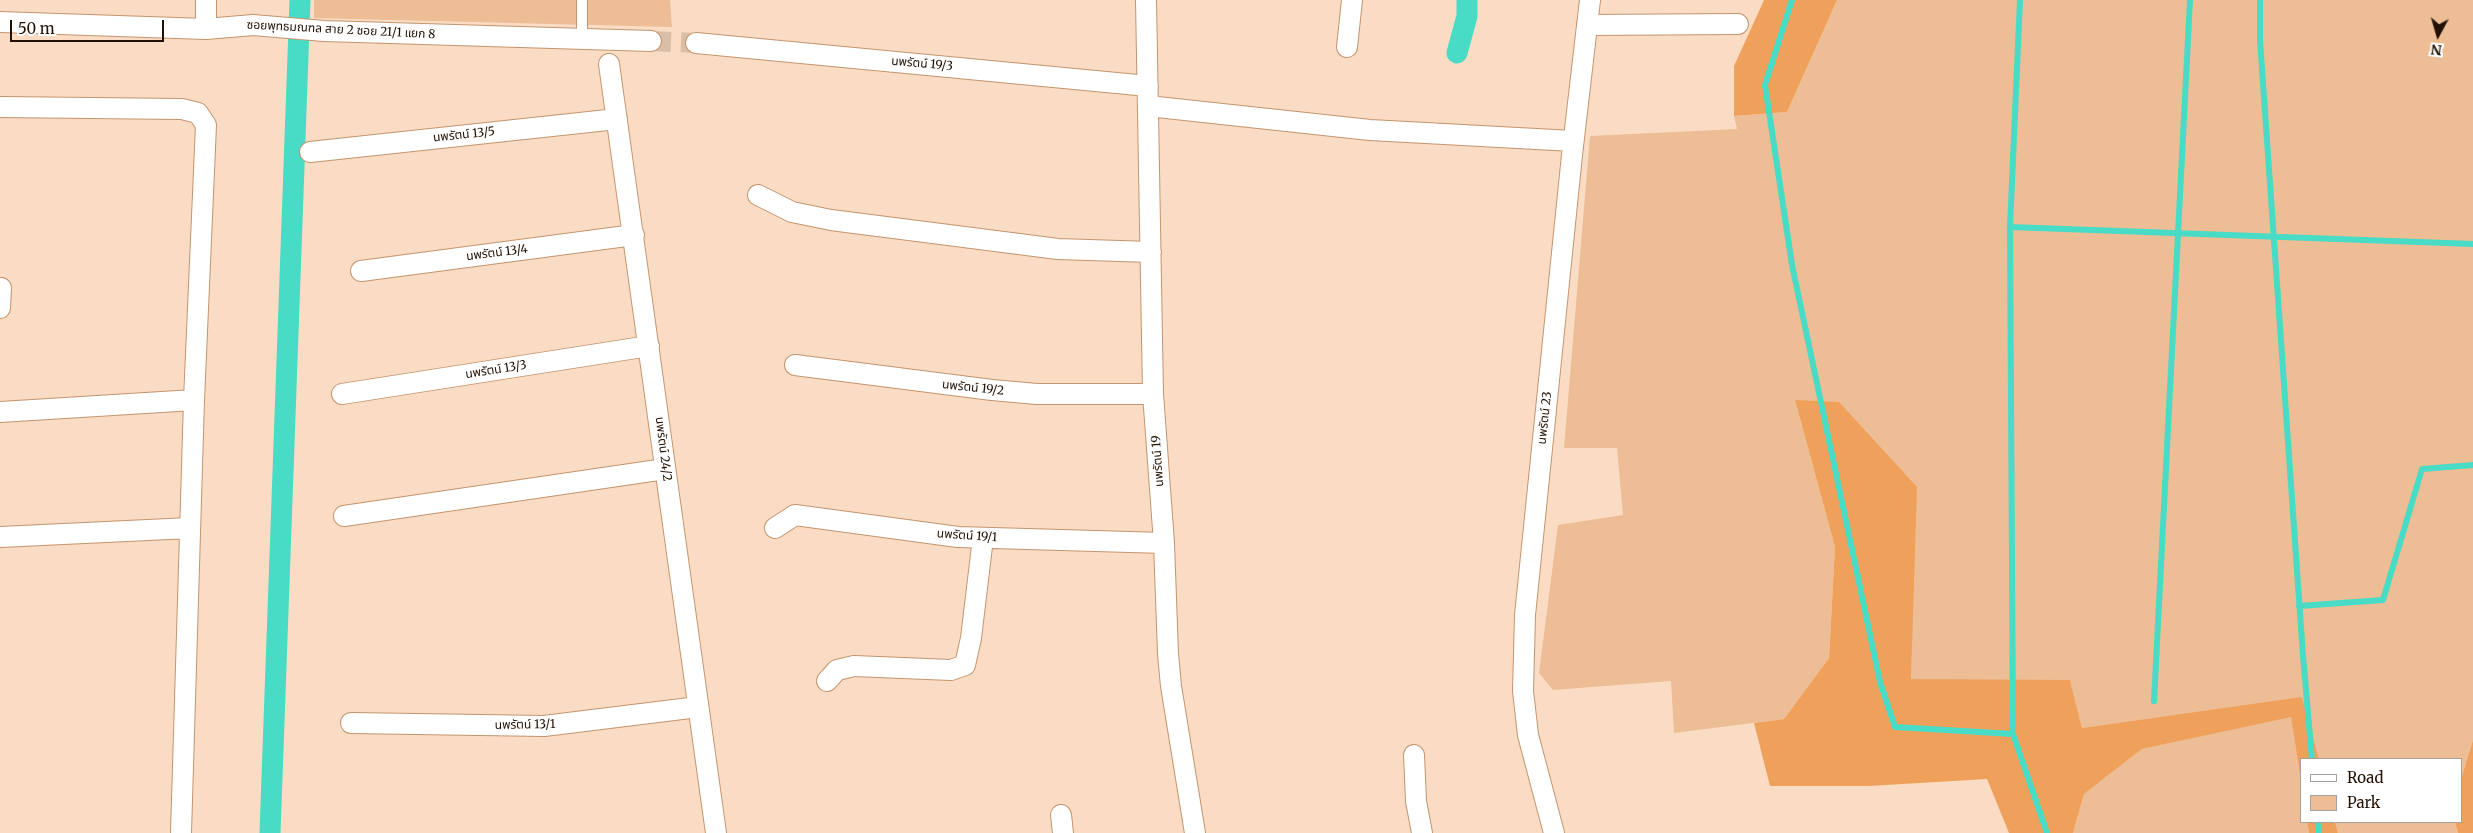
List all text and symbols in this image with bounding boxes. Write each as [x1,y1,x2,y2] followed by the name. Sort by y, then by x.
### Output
[12,10,166,42] scale bar
[2413,10,2463,60] north arrow
[246,18,436,42] street label: ซอยพุทธมณฑล สาย 2 ซอย 21/1 แยก 8
[18,19,55,38] text: 50 m
[2430,40,2443,59] text: N
[891,54,953,74] street label: นพรัตน์ 19/3
[432,125,496,145] street label: นพรัตน์ 13/5
[465,242,529,264] street label: นพรัตน์ 13/4
[464,358,528,382] street label: นพรัตน์ 13/3
[941,378,1005,398] street label: นพรัตน์ 19/2
[1535,391,1555,445] street label: นพรัตน์ 23
[652,416,674,482] street label: นพรัตน์ 24/2
[1149,435,1167,487] street label: นพรัตน์ 19
[936,527,998,545] street label: นพรัตน์ 19/1
[495,717,555,733] street label: นพรัตน์ 13/1
[2300,758,2463,823] legend
[2347,768,2383,787] text: Road
[2347,793,2380,812] text: Park

